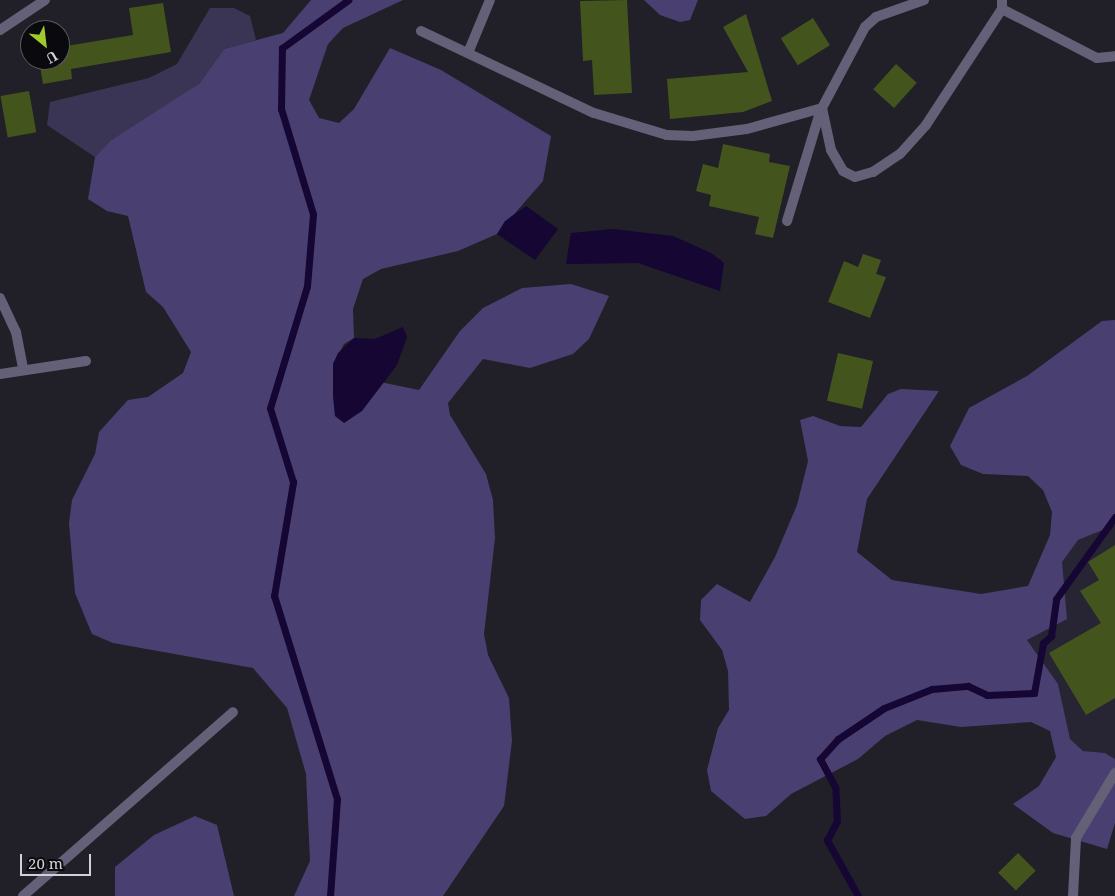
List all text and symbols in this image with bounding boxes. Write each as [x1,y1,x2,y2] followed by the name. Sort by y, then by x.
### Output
[20,20,70,70] north arrow
[43,47,61,69] text: U
[22,844,94,876] scale bar
[28,853,63,873] text: 20 m

